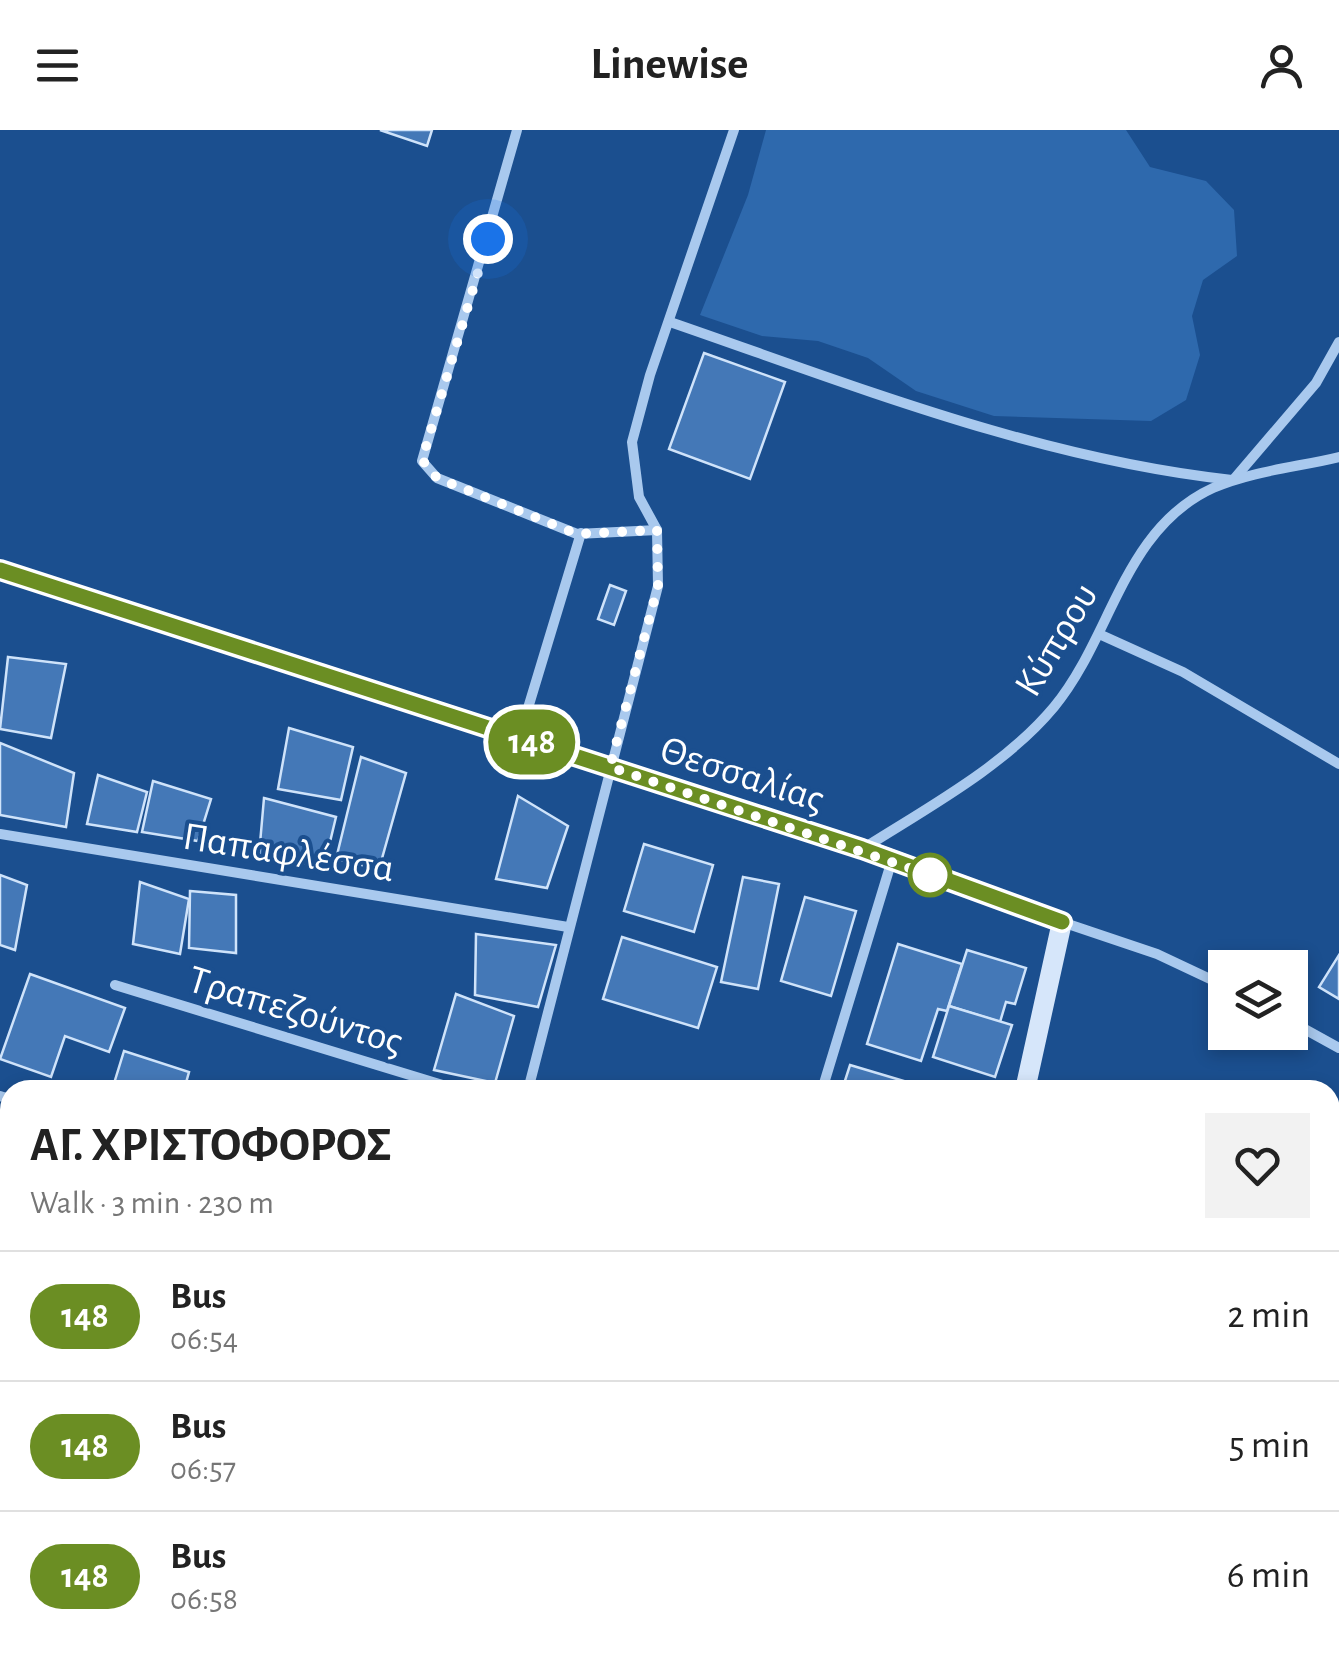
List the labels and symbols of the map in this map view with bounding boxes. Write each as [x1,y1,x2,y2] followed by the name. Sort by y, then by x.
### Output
[463,214,513,264] your location
[1008,577,1106,703] street label: Κύπρου
[474,710,590,774] line badge: 148
[656,730,829,820] street label: Θεσσαλίας
[180,817,397,889] street label: Παπαφλέσσα
[909,854,951,896] unlabelled marker
[183,959,407,1062] street label: Τραπεζούντος

